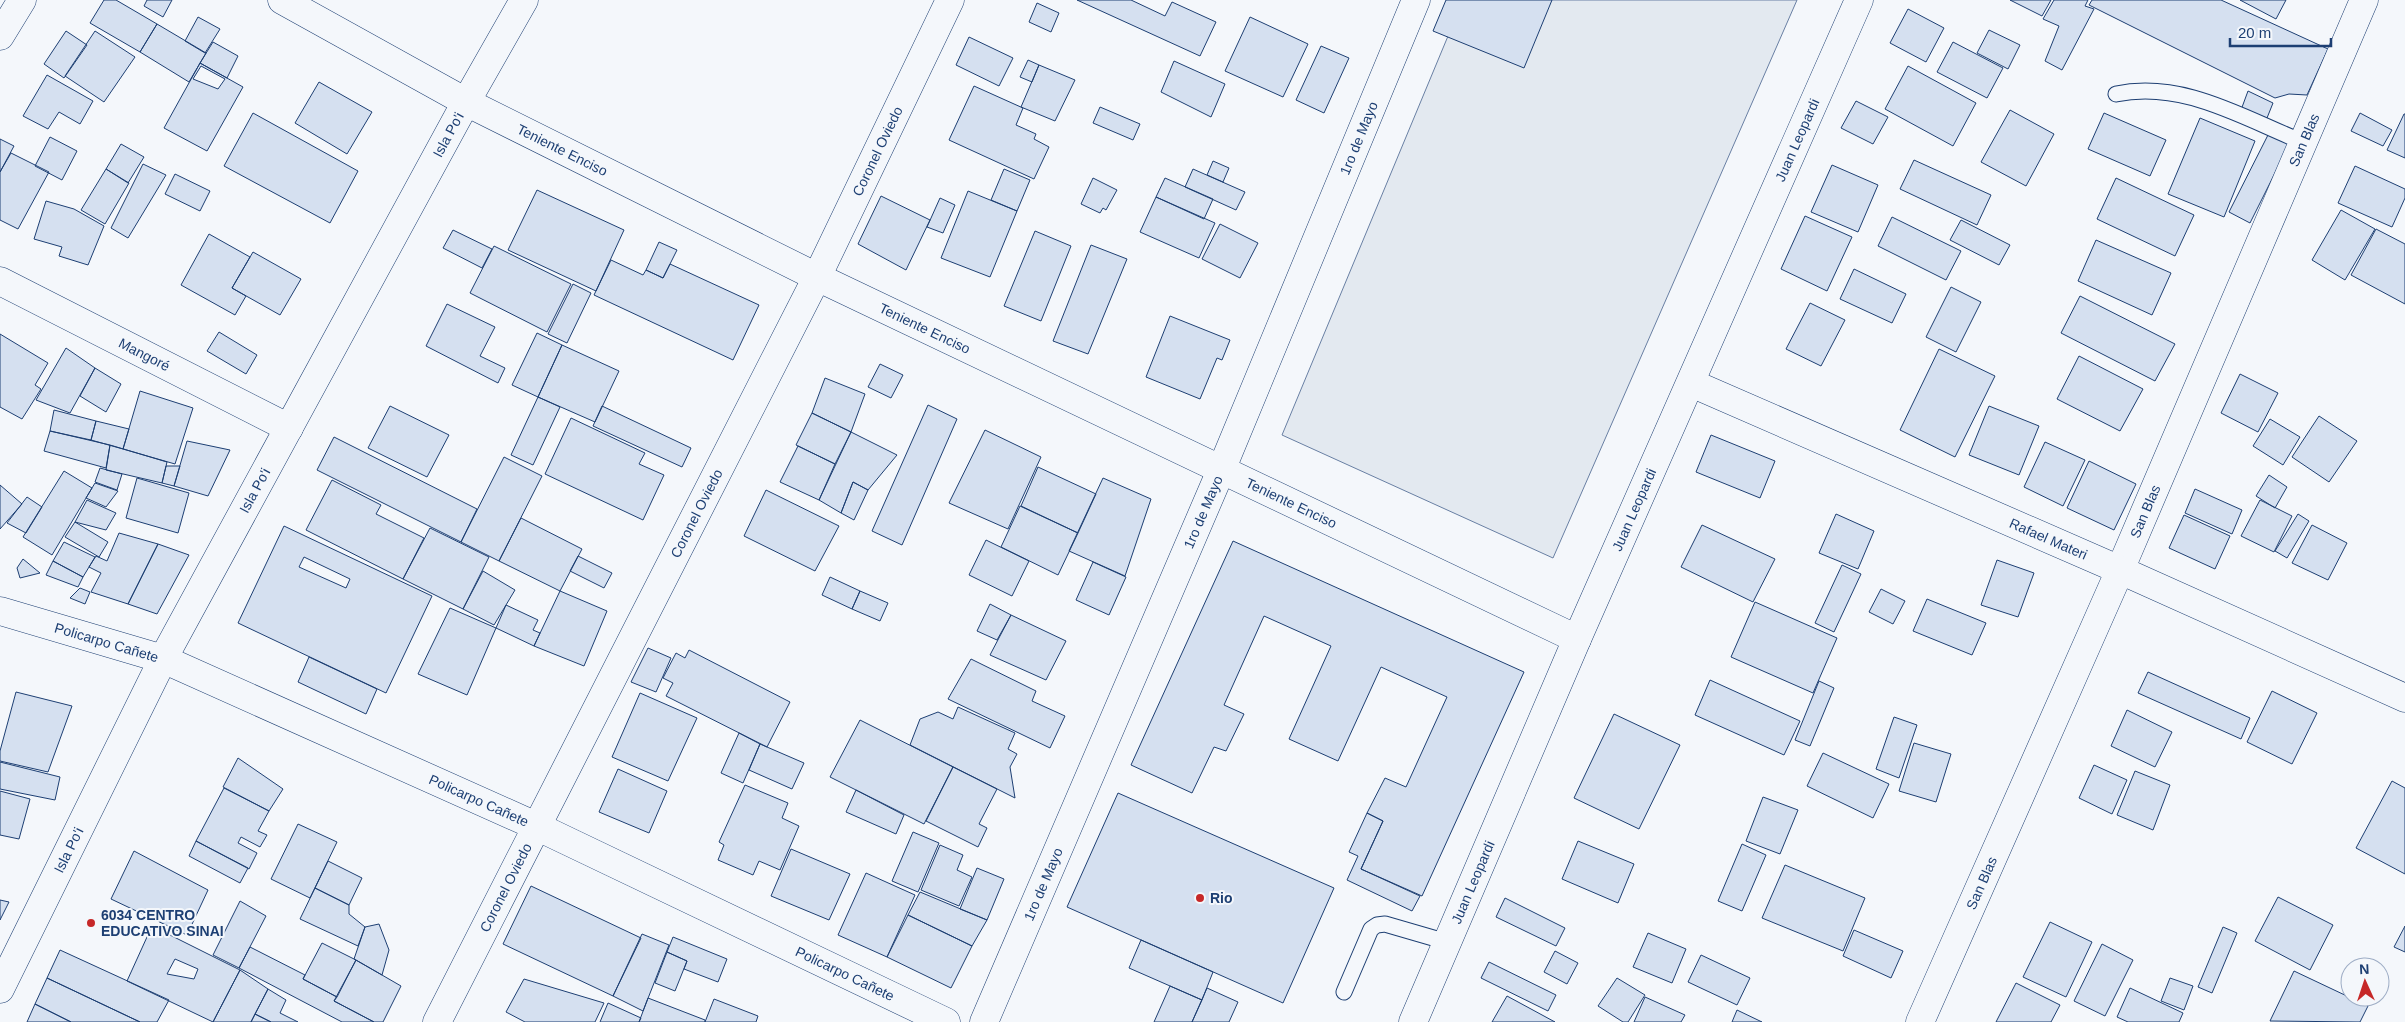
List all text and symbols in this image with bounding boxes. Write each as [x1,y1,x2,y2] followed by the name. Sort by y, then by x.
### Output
[2230,15,2331,47] scale bar
[2238,24,2271,41] text: 20 m
[1772,96,1822,184] street label: Juan Leopardi
[1336,99,1381,177] street label: 1ro de Mayo
[849,104,906,198] street label: Coronel Oviedo
[430,109,467,160] street label: Isla Po'i
[2286,111,2322,169] street label: San Blas
[514,121,610,179] street label: Teniente Enciso
[877,300,973,357] street label: Teniente Enciso
[116,335,173,374] street label: Mangoré
[236,465,273,516] street label: Isla Po'i
[667,466,726,560] street label: Coronel Oviedo
[1609,466,1659,554] street label: Juan Leopardi
[1180,473,1226,551] street label: 1ro de Mayo
[1243,474,1340,532] street label: Teniente Enciso
[2127,482,2163,540] street label: San Blas
[2007,515,2090,563] street label: Rafael Materi
[53,619,161,665] street label: Policarpo Cañete
[427,771,531,830] street label: Policarpo Cañete
[51,825,87,875] street label: Isla Po'i
[1448,838,1498,926] street label: Juan Leopardi
[476,840,535,935] street label: Coronel Oviedo
[1020,845,1066,923] street label: 1ro de Mayo
[1963,854,2000,912] street label: San Blas
[1210,890,1233,906] place label: Rio
[1194,892,1206,904] marker: Rio
[101,907,224,939] place label: 6034 CENTRO EDUCATIVO SINAI
[85,917,97,929] marker: 6034 CENTRO EDUCATIVO SINAI
[793,943,897,1004] street label: Policarpo Cañete
[2340,957,2390,1007] north arrow
[2359,961,2370,977] text: N

